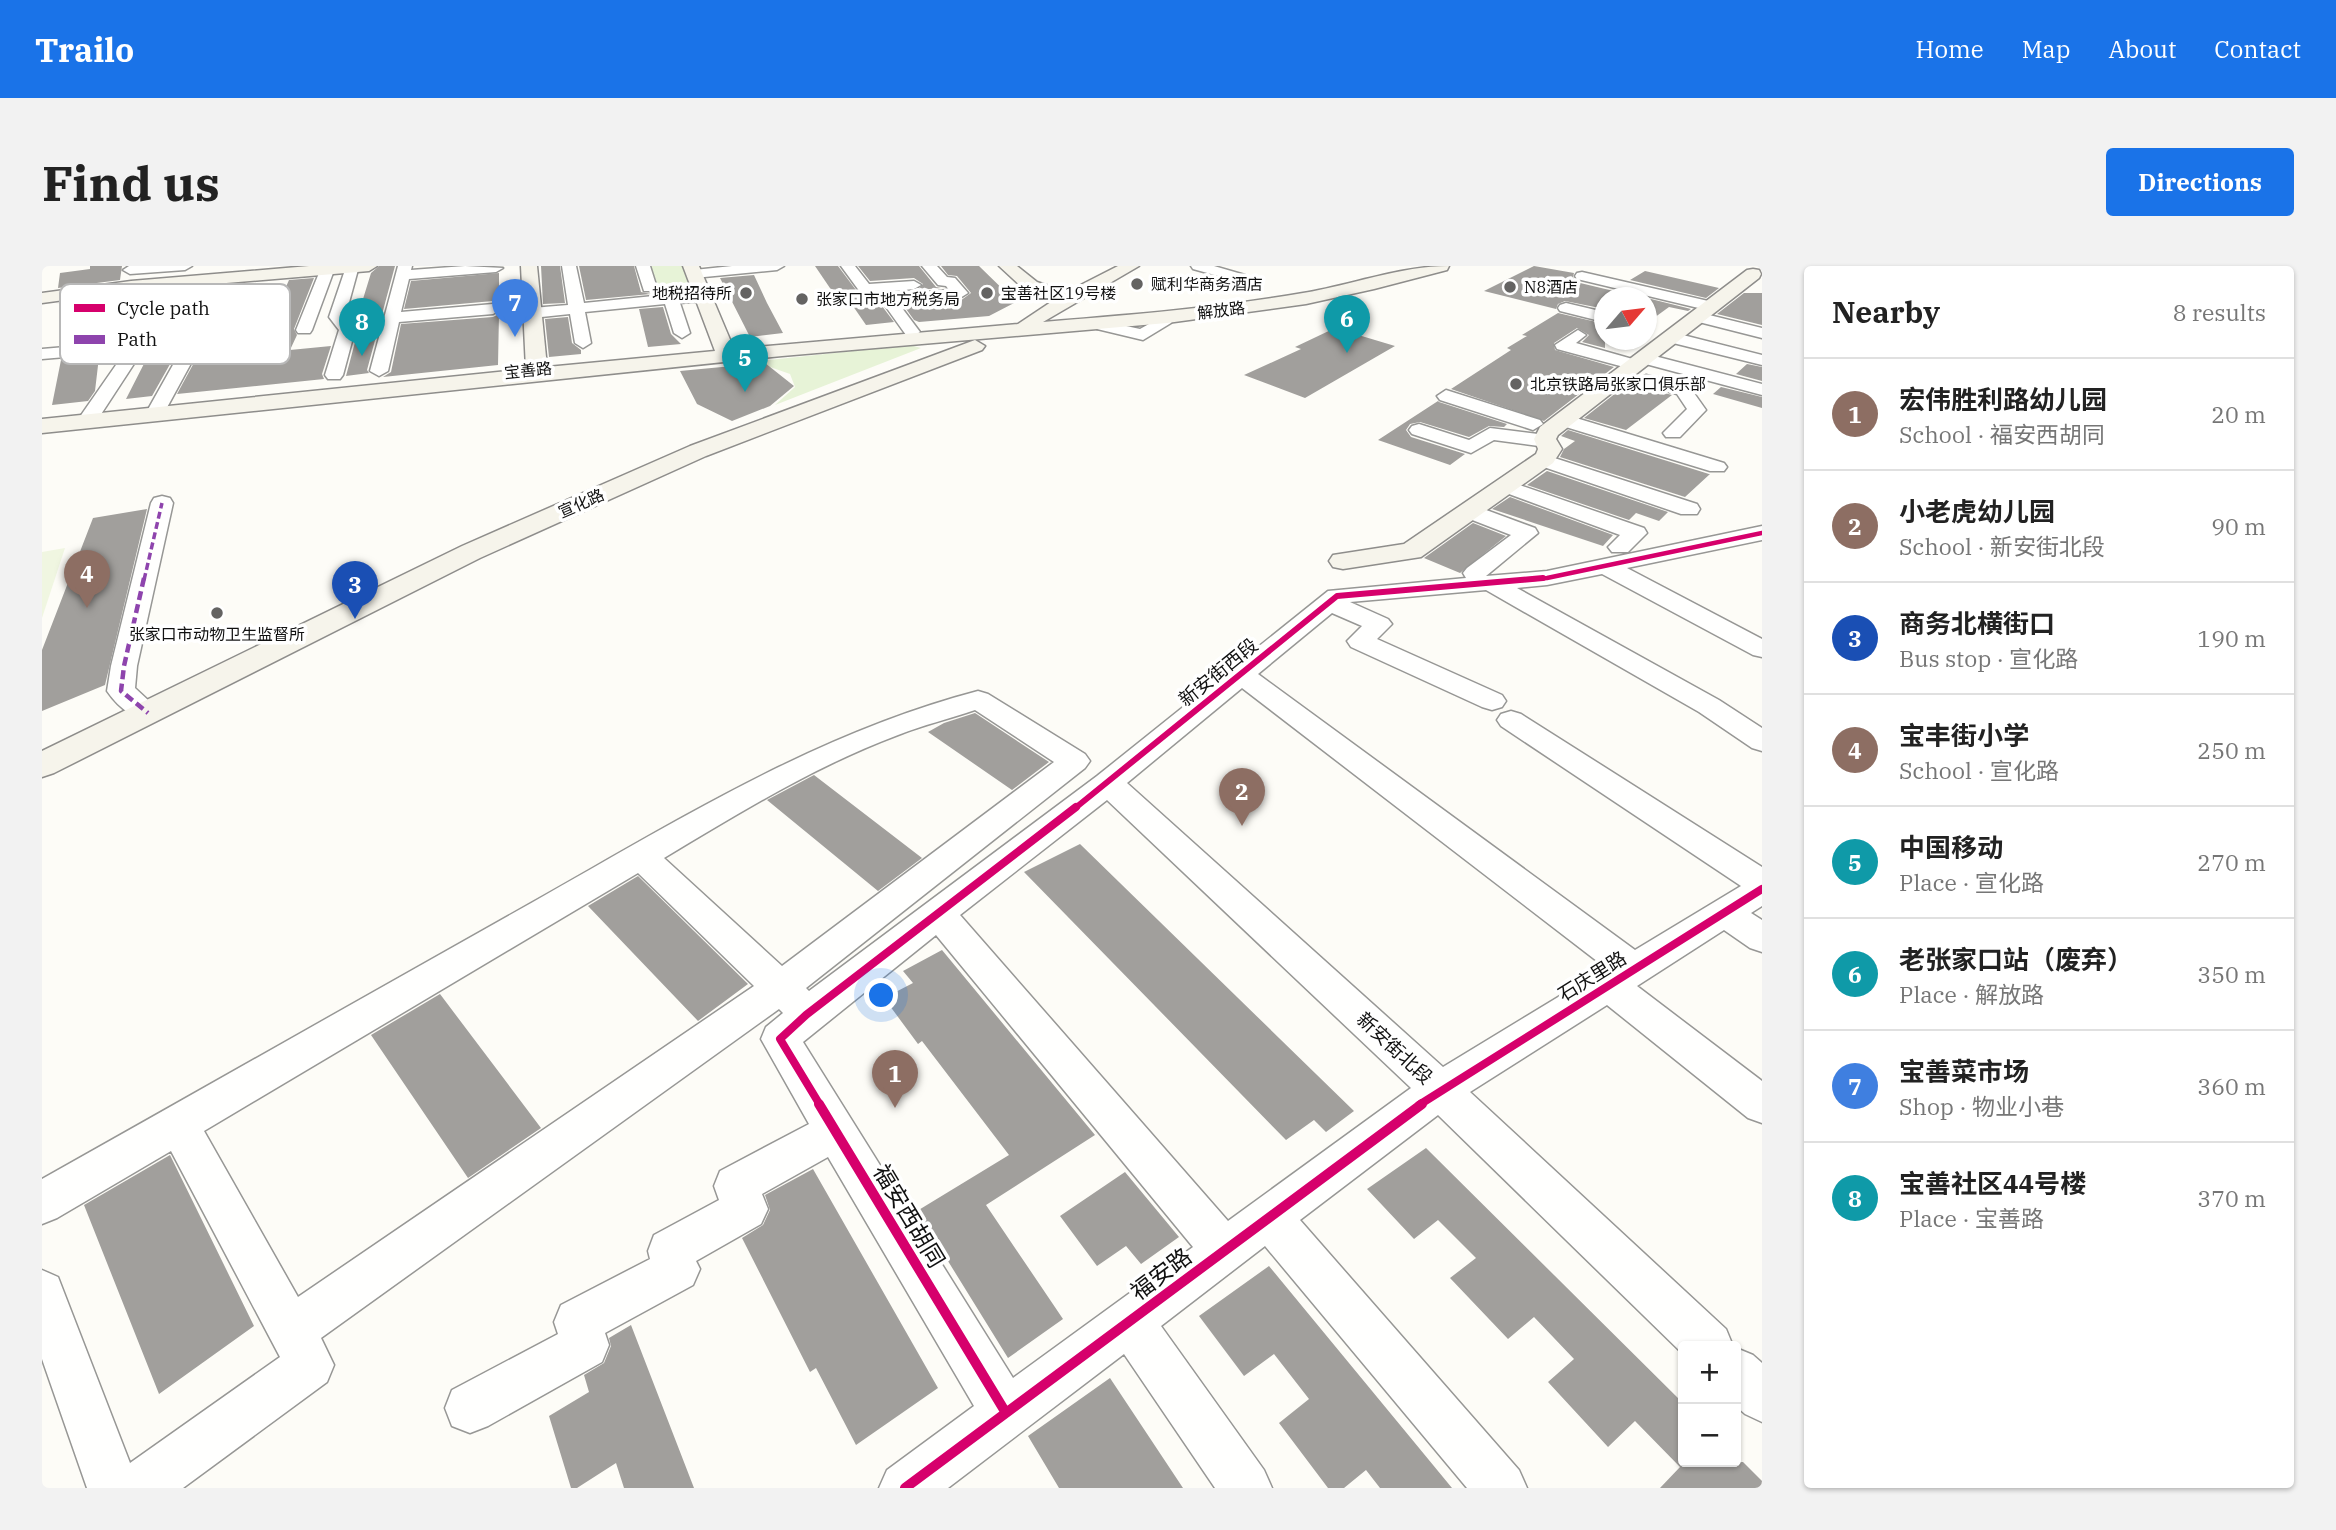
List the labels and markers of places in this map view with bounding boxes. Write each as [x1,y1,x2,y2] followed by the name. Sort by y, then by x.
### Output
[1151,274,1263,294] place label: 赋利华商务酒店
[1129,276,1145,292] marker: 赋利华商务酒店
[1524,277,1578,297] place label: N8酒店
[492,279,538,337] pin: 7
[1502,279,1518,295] marker: N8酒店
[652,283,732,303] place label: 地税招待所
[1001,283,1116,303] place label: 宝善社区19号楼
[738,285,754,301] marker: 地税招待所
[979,285,995,301] marker: 宝善社区19号楼
[816,289,960,309] place label: 张家口市地方税务局
[794,291,810,307] marker: 张家口市地方税务局
[1324,295,1370,353] pin: 6
[339,298,385,356] pin: 8
[722,334,768,392] pin: 5
[1530,374,1706,394] place label: 北京铁路局张家口俱乐部
[1508,376,1524,392] marker: 北京铁路局张家口俱乐部
[64,550,110,608] pin: 4
[332,561,378,619] pin: 3
[209,605,225,621] marker: 张家口市动物卫生监督所
[129,624,305,644] place label: 张家口市动物卫生监督所
[1219,768,1265,826] pin: 2
[872,1050,918,1108] pin: 1

